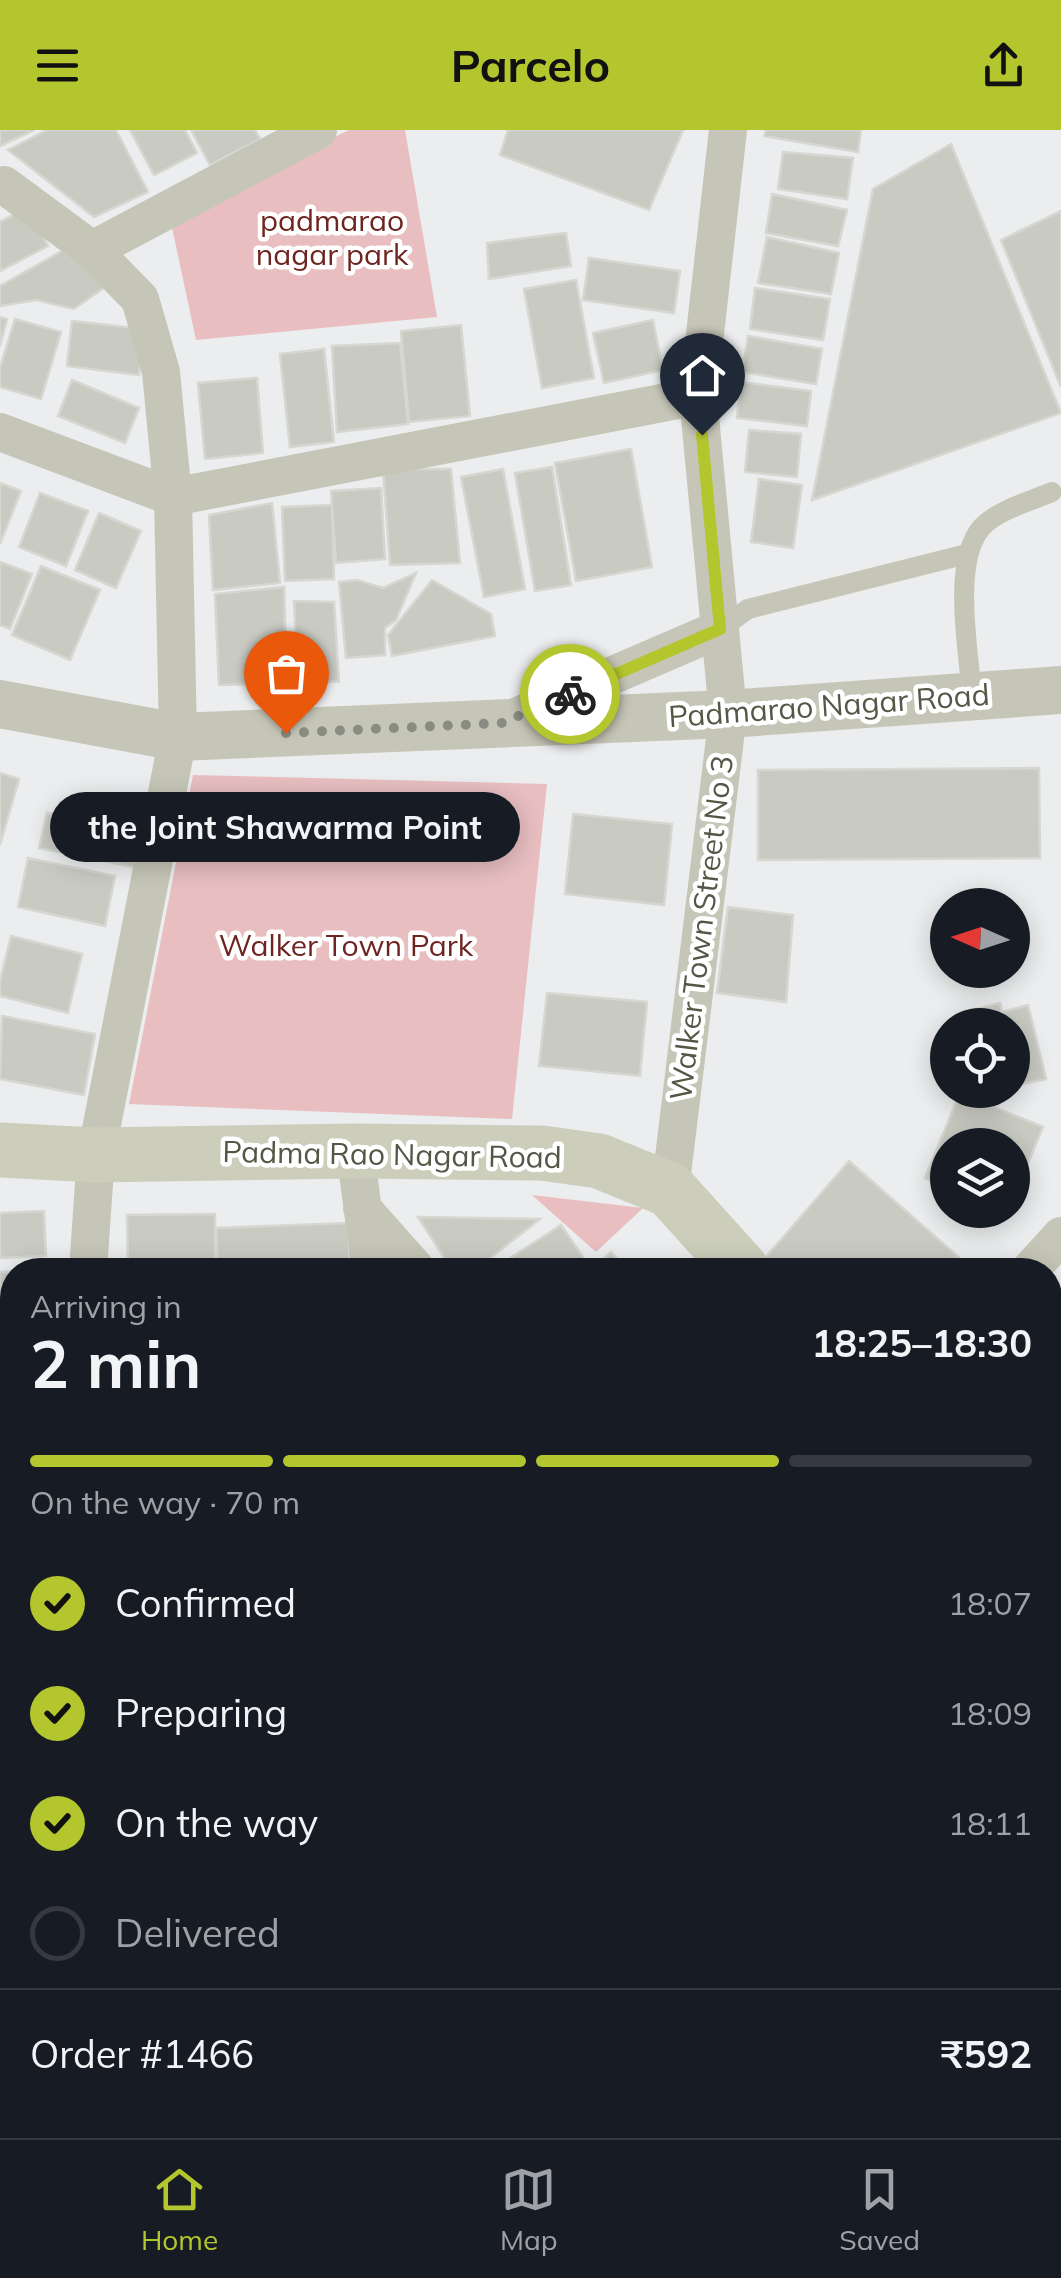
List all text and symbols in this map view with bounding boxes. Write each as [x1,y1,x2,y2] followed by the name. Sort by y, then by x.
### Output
[451,37,610,93] text: Parcelo
[30,38,85,93] icon: menu
[976,38,1031,93] icon: share
[256,201,409,273] park label: padmarao nagar park
[660,333,745,436] pin
[675,348,730,403] icon: home
[244,631,329,734] pin
[520,644,620,744] courier
[259,646,314,701] icon: bag
[543,667,598,722] icon: bike
[667,675,991,735] street label: Padmarao Nagar Road
[661,753,741,1103] street label: Walker Town Street No 3
[51,793,521,863] callout: the Joint Shawarma Point
[88,807,482,847] text: the Joint Shawarma Point
[930,888,1030,988] north arrow
[930,888,1030,1228] map controls
[219,926,474,964] park label: Walker Town Park
[930,1008,1030,1108] button: locate
[930,1128,1030,1228] button: layers
[222,1132,562,1176] street label: Padma Rao Nagar Road
[30,1286,182,1326] text: Arriving in
[812,1319,1032,1367] text: 18:25–18:30
[30,1323,201,1404] text: 2 min
[30,1482,300,1522] text: On the way · 70 m
[30,1576,85,1631] icon: check
[115,1579,296,1627] text: Confirmed
[948,1583,1032,1623] text: 18:07
[30,1686,85,1741] icon: check
[115,1689,287,1737] text: Preparing
[948,1693,1032,1733] text: 18:09
[30,1796,85,1851] icon: check
[115,1799,318,1847] text: On the way
[948,1803,1032,1843] text: 18:11
[115,1909,280,1957] text: Delivered
[30,2030,254,2078] text: Order #1466
[941,2030,1032,2078] text: ₹592
[141,2162,218,2257] tab: Home
[500,2162,558,2257] tab: Map
[839,2162,920,2257] tab: Saved

